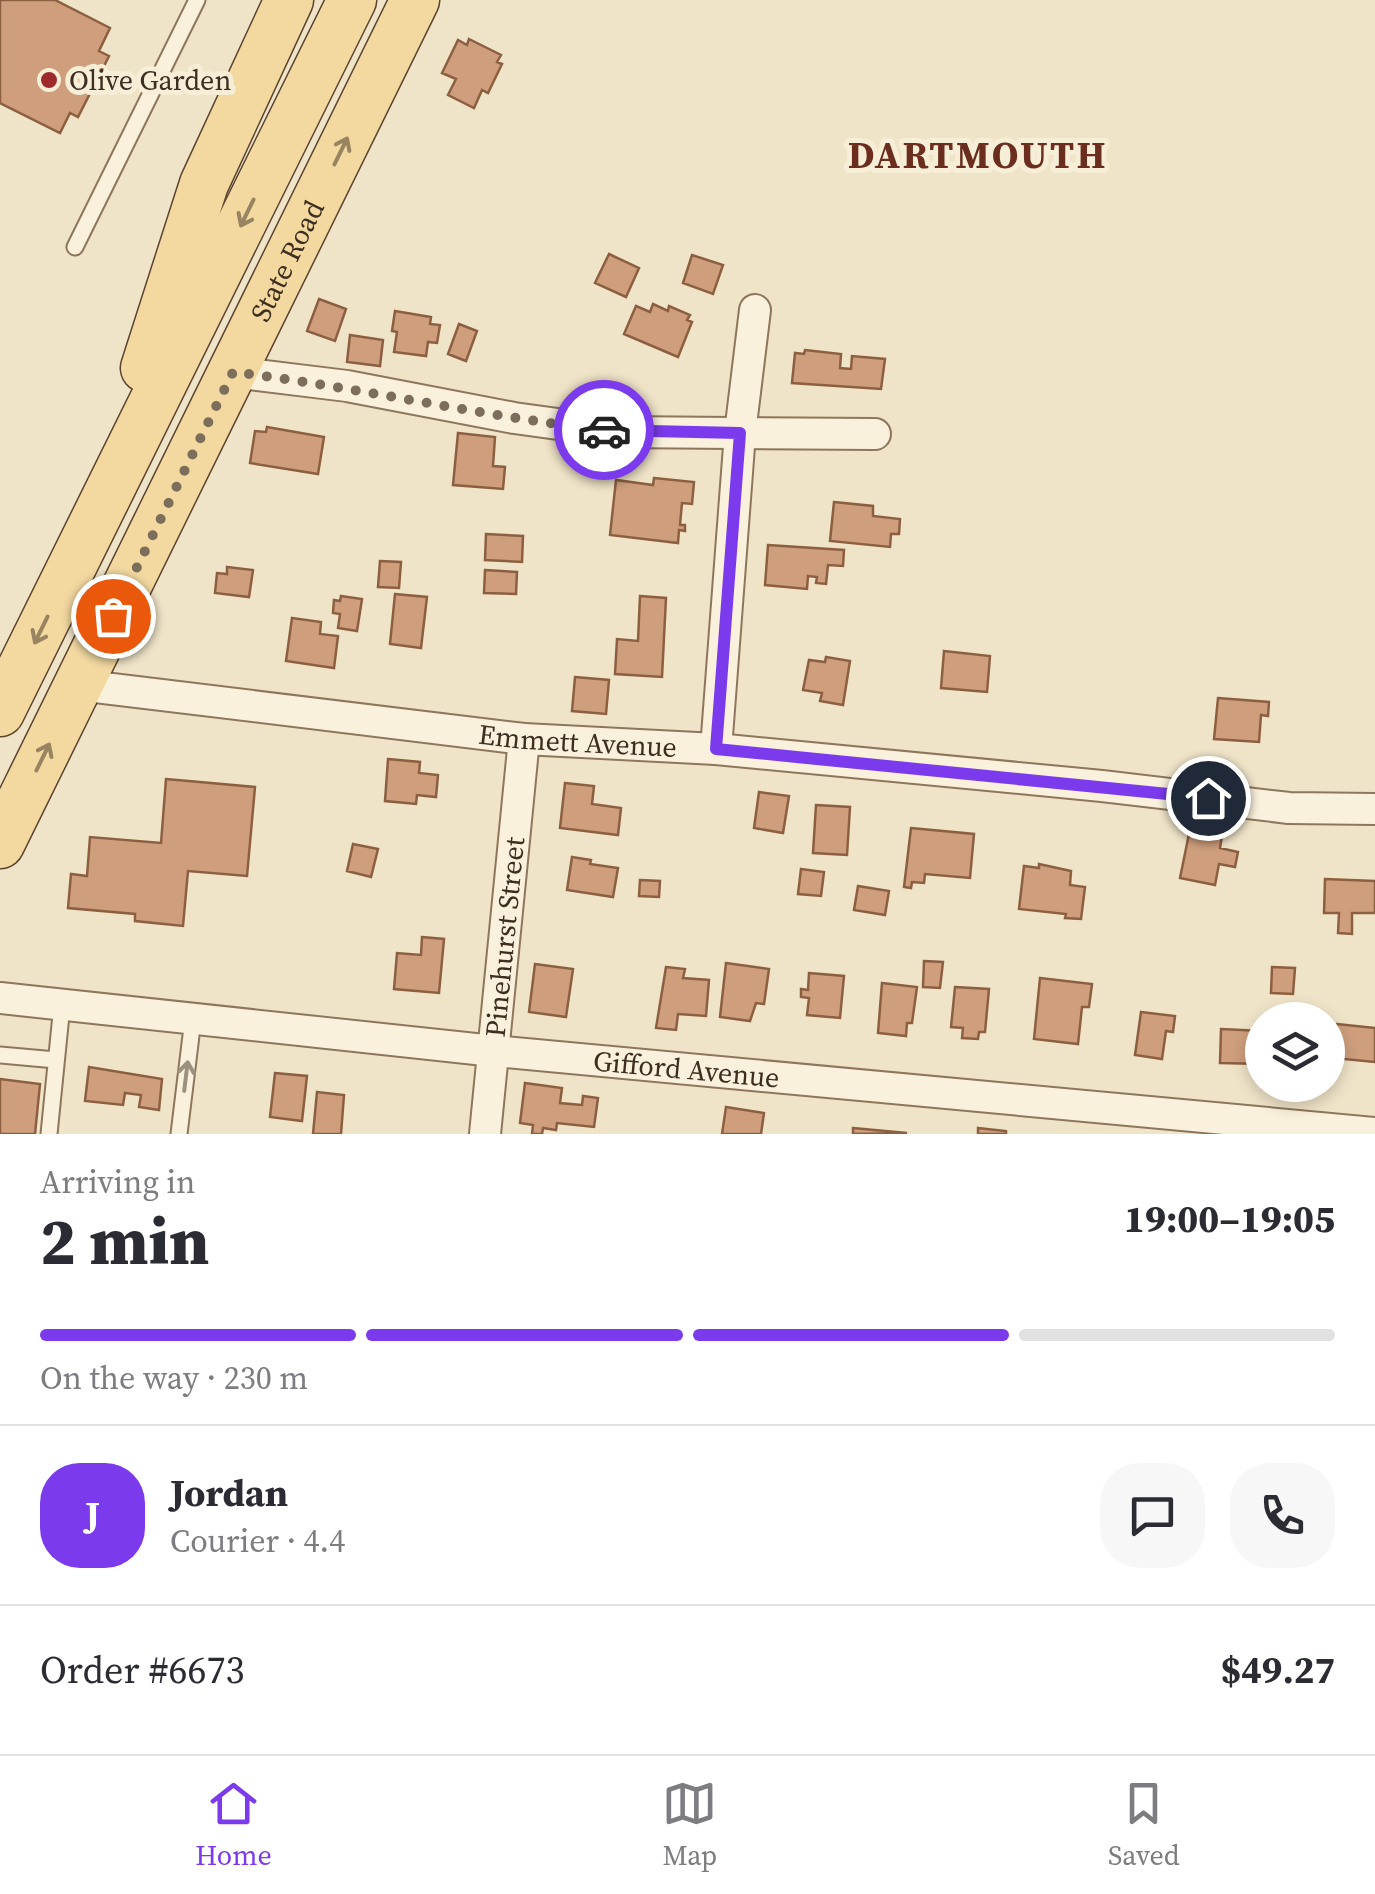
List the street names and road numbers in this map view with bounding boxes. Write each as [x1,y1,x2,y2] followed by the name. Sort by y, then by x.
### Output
[241,194,333,328] street label: State Road
[476,715,678,766] street label: Emmett Avenue
[476,834,533,1039] street label: Pinehurst Street
[592,1041,781,1096] street label: Gifford Avenue

